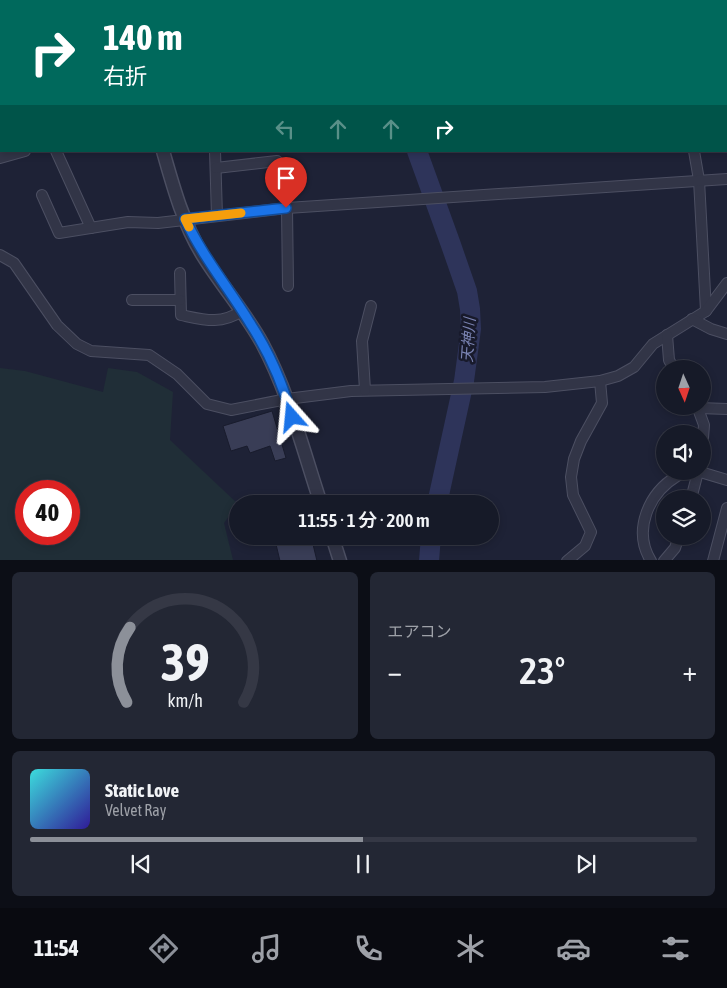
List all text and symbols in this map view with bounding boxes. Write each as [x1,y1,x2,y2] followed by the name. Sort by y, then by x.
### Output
[103,17,182,57] text: 140 m
[20,20,85,85] icon: right
[103,63,147,89] text: 右折
[271,115,299,143] icon: left
[324,115,352,143] icon: ahead
[377,115,405,143] icon: ahead
[430,115,458,143] icon: right
[265,157,307,208] pin
[272,164,300,192] icon: arrive
[458,315,478,363] water label: 天神川
[656,360,711,415] north arrow
[656,360,711,545] map controls
[265,390,317,442] position arrow
[656,425,711,480] button: sound
[15,480,80,545] speed limit sign: 40
[656,490,711,545] button: layers
[298,509,430,531] text: 11:55 · 1 分 · 200 m
[388,622,452,640] text: エアコン
[160,632,209,692] text: 39
[519,649,565,692] text: 23°
[388,655,402,687] text: −
[682,655,697,687] text: +
[167,690,202,711] text: km/h
[105,779,179,801] text: Static Love
[105,801,166,819] text: Velvet Ray
[127,850,155,878] icon: previous
[349,850,377,878] icon: pause
[572,850,600,878] icon: next
[146,931,181,966] icon: directions
[249,931,284,966] icon: music
[351,931,386,966] icon: phone
[453,931,488,966] icon: climate
[556,931,591,966] icon: car
[658,931,693,966] icon: filters
[34,935,79,961] text: 11:54

